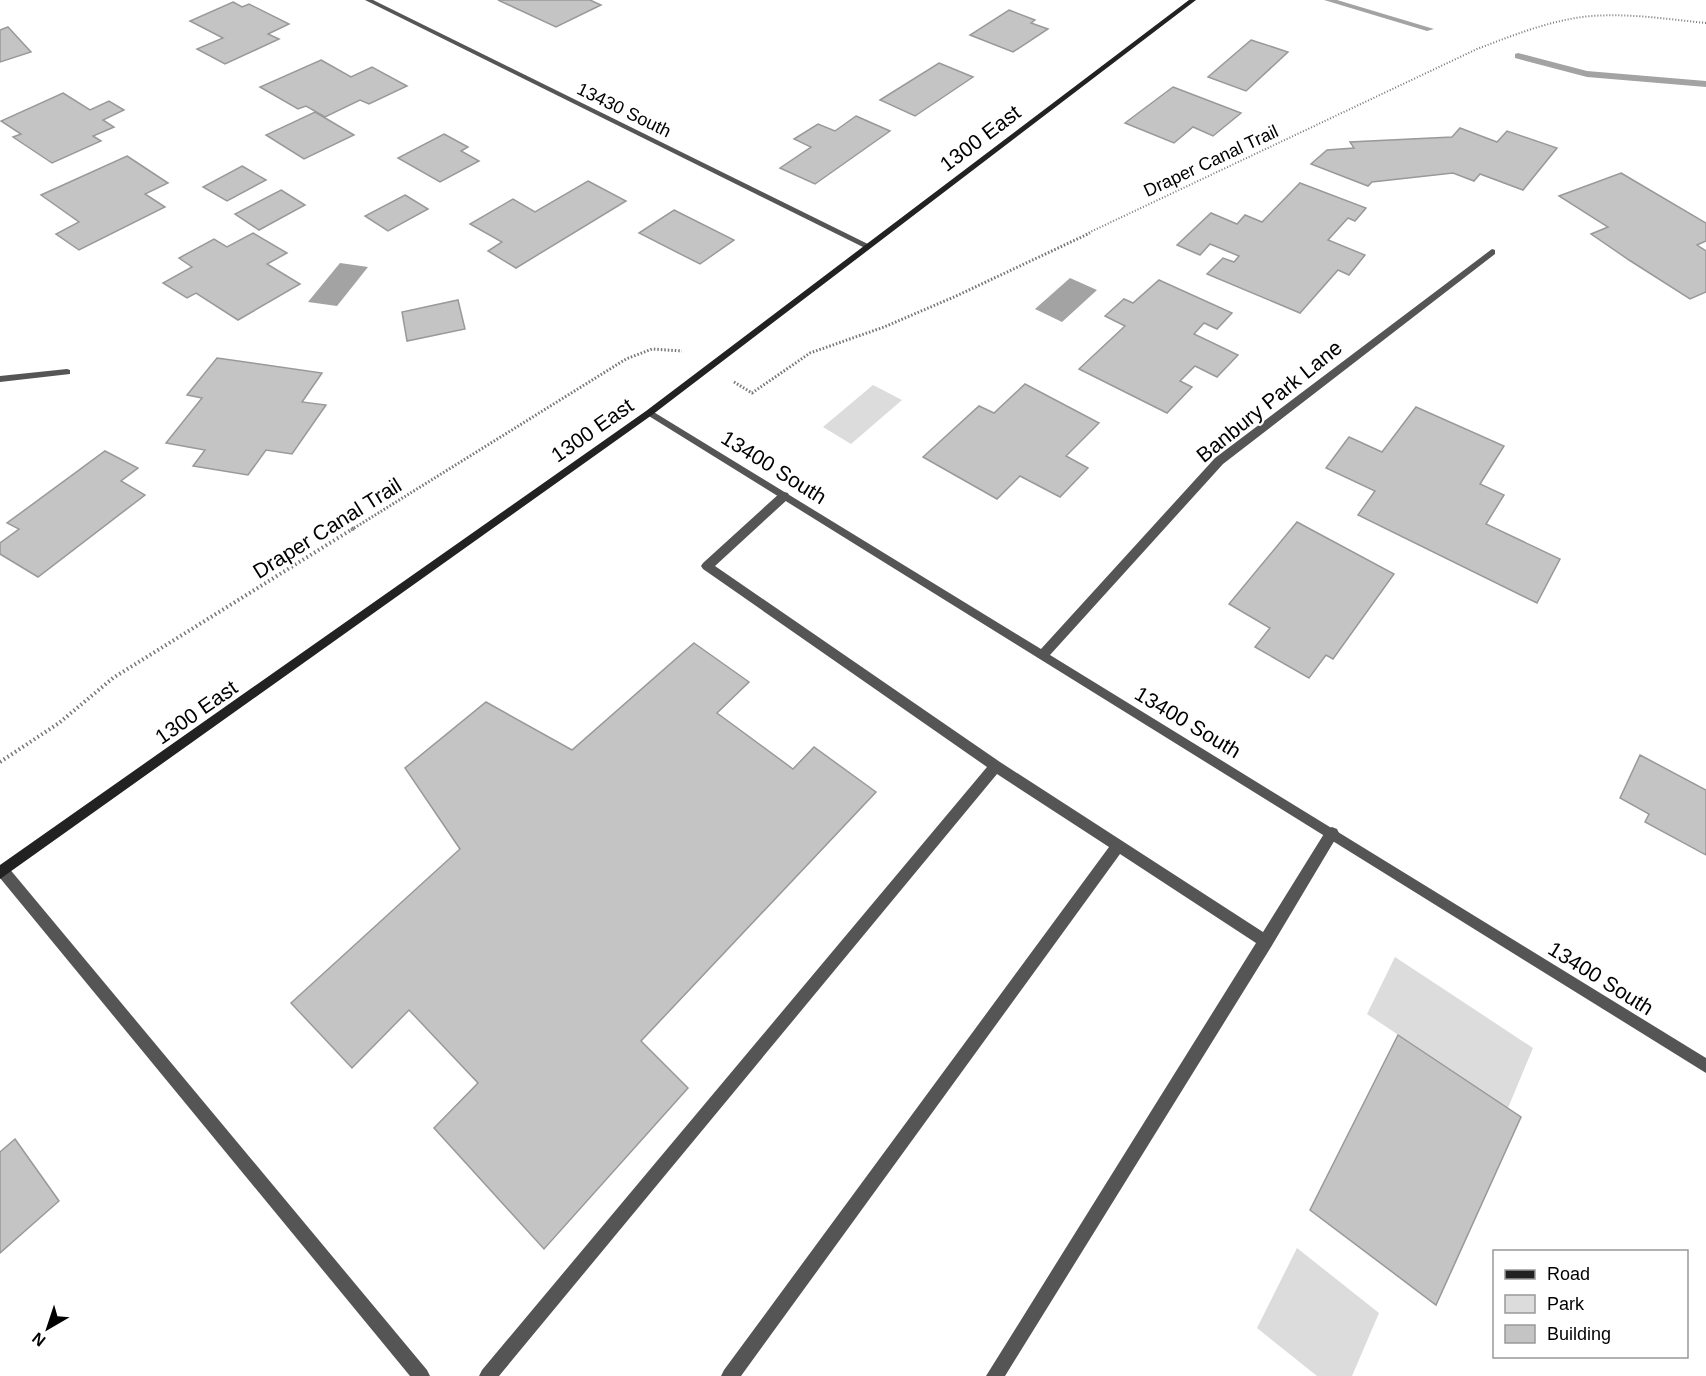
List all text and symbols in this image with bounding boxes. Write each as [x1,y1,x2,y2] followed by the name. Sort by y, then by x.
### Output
[574,79,674,141] street label: 13430 South
[935,100,1025,176] street label: 1300 East
[1141,121,1281,201] street label: Draper Canal Trail
[1192,335,1346,467] street label: Banbury Park Lane
[547,393,637,467] street label: 1300 East
[717,426,831,508] street label: 13400 South
[249,473,405,583] street label: Draper Canal Trail
[151,675,241,749] street label: 1300 East
[1131,681,1245,763] street label: 13400 South
[1544,937,1658,1019] street label: 13400 South
[1493,1250,1688,1358] legend
[1547,1264,1590,1284] text: Road
[1547,1294,1585,1314] text: Park
[18,1298,78,1358] north arrow
[1547,1324,1611,1344] text: Building
[29,1329,49,1350] text: N

